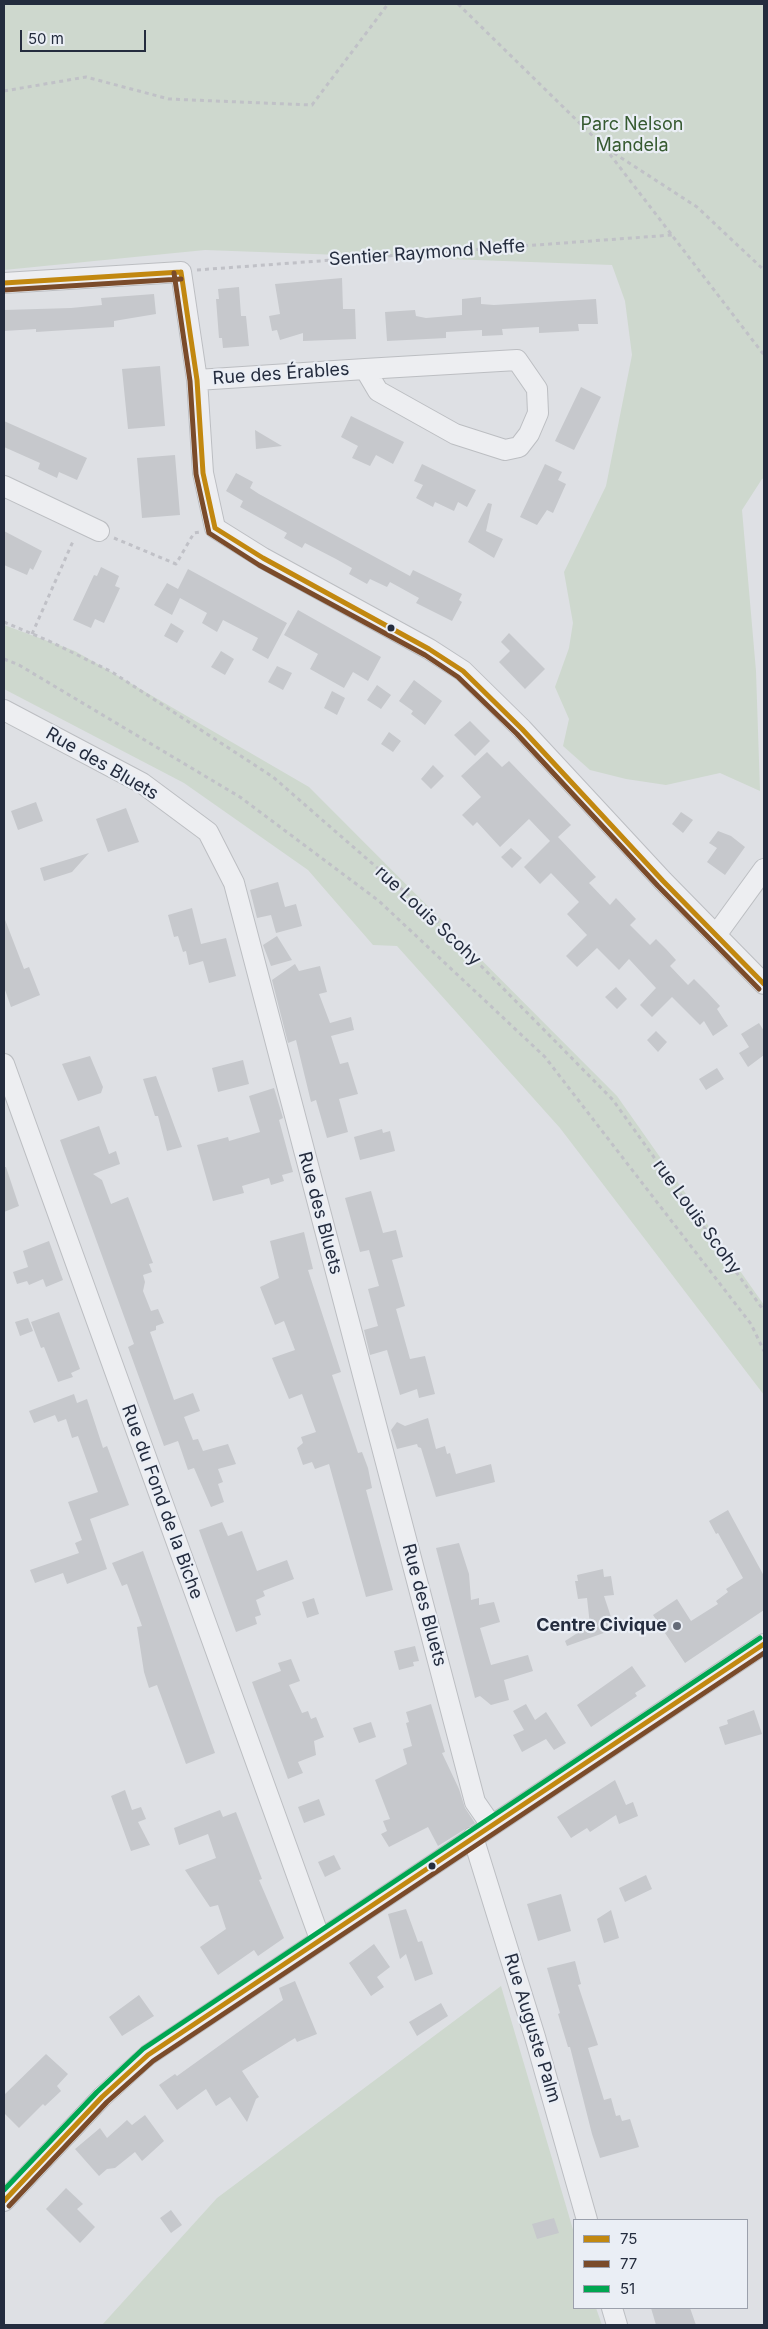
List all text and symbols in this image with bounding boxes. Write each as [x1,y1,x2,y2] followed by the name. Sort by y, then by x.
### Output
[22,20,149,52] scale bar
[28,29,64,48] text: 50 m
[581,114,683,156] park label: Parc Nelson Mandela
[328,235,526,271] street label: Sentier Raymond Neffe
[212,358,350,390] street label: Rue des Érables
[386,623,396,633] unlabelled marker
[42,723,162,805] street label: Rue des Bluets
[371,862,485,970] street label: rue Louis Scohy
[293,1149,347,1277] street label: Rue des Bluets
[648,1155,746,1279] street label: rue Louis Scohy
[117,1402,207,1602] street label: Rue du Fond de la Biche
[397,1541,451,1669] street label: Rue des Bluets
[536,1615,667,1637] place label: Centre Civique
[671,1620,683,1632] marker: Centre Civique
[427,1861,437,1871] unlabelled marker
[499,1951,565,2105] street label: Rue Auguste Palm
[573,2219,748,2309] legend
[620,2229,637,2248] text: 75
[620,2254,637,2273] text: 77
[620,2279,635,2298] text: 51

